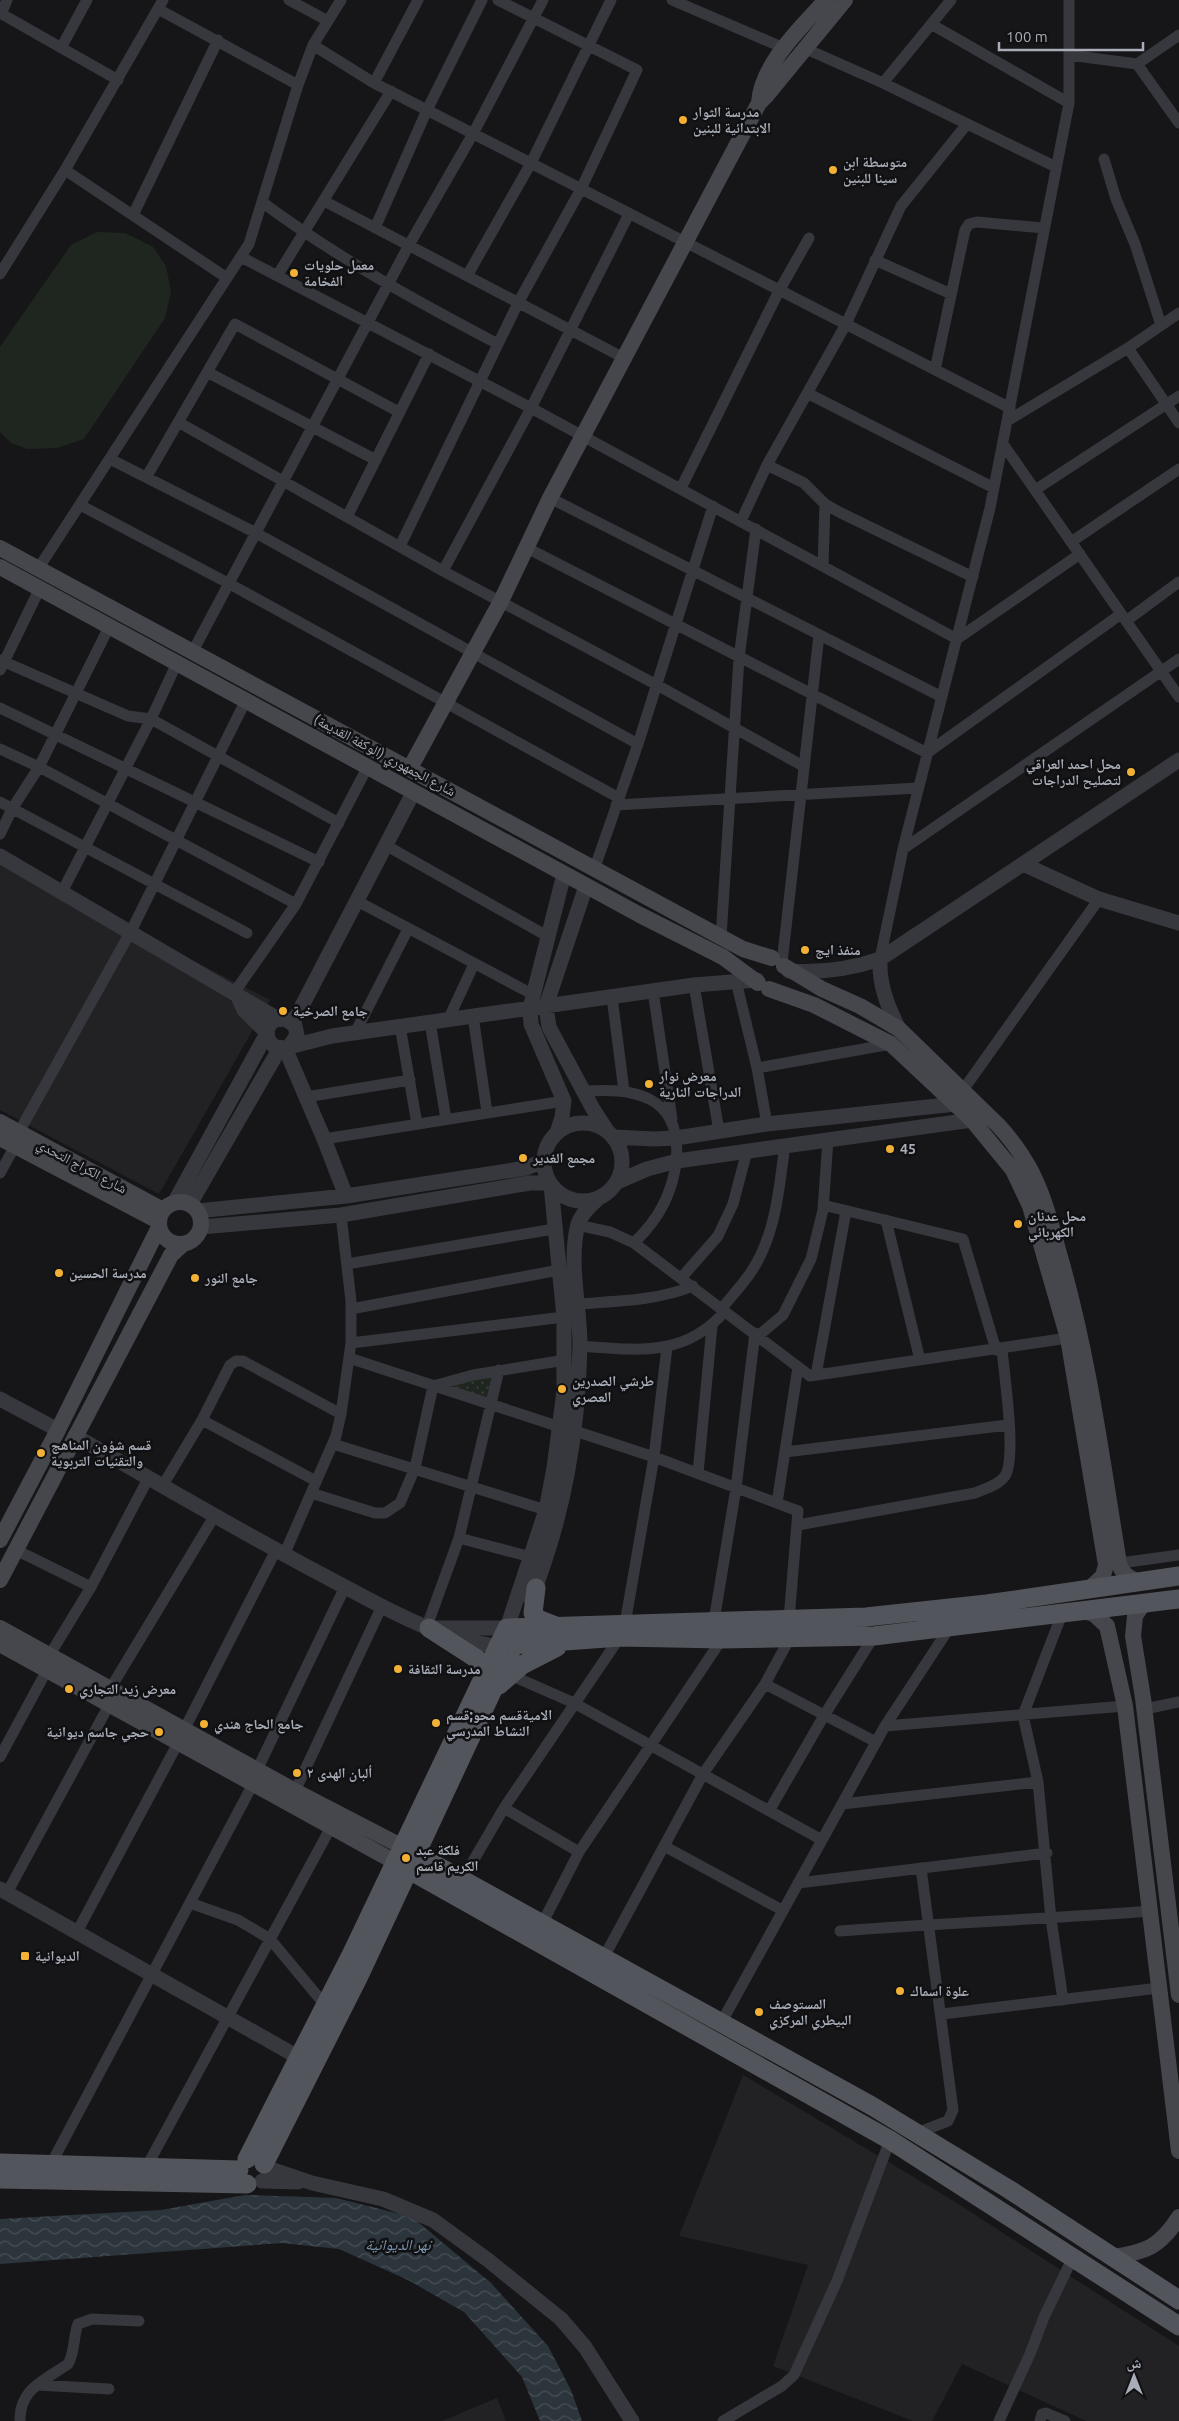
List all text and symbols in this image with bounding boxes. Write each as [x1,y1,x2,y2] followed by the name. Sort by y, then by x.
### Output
[999,20,1143,52] scale bar
[1006,28,1048,45] text: 100 m
[692,104,771,137] place label: مدرسة الثوار الابتدائية للبنين
[677,114,689,126] marker: مدرسة الثوار الابتدائية للبنين
[843,154,907,187] place label: متوسطة ابن سينا للبنين
[827,164,839,176] marker: متوسطة ابن سينا للبنين
[304,257,374,289] place label: معمل حلويات الفخامة
[288,267,300,279] marker: معمل حلويات الفخامة
[310,711,459,802] street label: شارع الجمهوري (الوكفة القديمة)
[1026,756,1121,789] place label: محل احمد العراقي لتصليح الدراجات
[1125,766,1137,778] marker: محل احمد العراقي لتصليح الدراجات
[815,942,861,959] place label: منفذ ايج
[799,944,811,956] marker: منفذ ايج
[293,1003,368,1021] place label: جامع الصرخية
[277,1005,289,1017] marker: جامع الصرخية
[658,1068,742,1100] place label: معرض نوار الدراجات النارية
[643,1078,655,1090] marker: معرض نوار الدراجات النارية
[33,1136,130,1200] street label: شارع الكراج التحدي
[900,1141,916,1157] place label: 45
[884,1143,896,1155] marker: 45
[532,1150,595,1168] place label: مجمع الغدير
[517,1152,529,1164] marker: مجمع الغدير
[1028,1208,1086,1243] place label: محل عدنان الكهربائي
[1012,1218,1024,1230] marker: محل عدنان الكهربائي
[69,1265,147,1282] place label: مدرسة الحسين
[53,1267,65,1279] marker: مدرسة الحسين
[204,1270,258,1288] place label: جامع النور
[189,1272,201,1284] marker: جامع النور
[572,1373,654,1408] place label: طرشي الصدرين العصري
[556,1383,568,1395] marker: طرشي الصدرين العصري
[51,1437,151,1470] place label: قسم شؤون المناهج والتقنيات التربوية
[35,1447,47,1459] marker: قسم شؤون المناهج والتقنيات التربوية
[408,1661,481,1677] place label: مدرسة الثقافة
[392,1663,404,1675] marker: مدرسة الثقافة
[79,1681,176,1700] place label: معرض زيد التجاري
[63,1683,75,1695] marker: معرض زيد التجاري
[446,1707,552,1742] place label: الاميةقسم محو;قسم النشاط المدرسي
[214,1716,303,1735] place label: جامع الحاج هندي
[430,1717,442,1729] marker: الاميةقسم محو;قسم النشاط المدرسي
[198,1718,210,1730] marker: جامع الحاج هندي
[47,1724,149,1743] place label: حجي جاسم ديوانية
[153,1726,165,1738] marker: حجي جاسم ديوانية
[307,1765,372,1782] place label: ألبان الهدى ٢
[291,1767,303,1779] marker: ألبان الهدى ٢
[416,1842,479,1876] place label: فلكة عبد الكريم قاسم
[400,1852,412,1864] marker: فلكة عبد الكريم قاسم
[35,1948,80,1964] place label: الديوانية
[19,1950,31,1962] marker: الديوانية
[910,1983,969,1999] place label: علوة اسماك
[894,1985,906,1997] marker: علوة اسماك
[769,1996,852,2031] place label: المستوصف البيطري المركزي
[753,2006,765,2018] marker: المستوصف البيطري المركزي
[365,2236,433,2254] water label: نهر الديوانية
[1109,2351,1159,2401] north arrow
[1127,2355,1142,2372] text: ش

